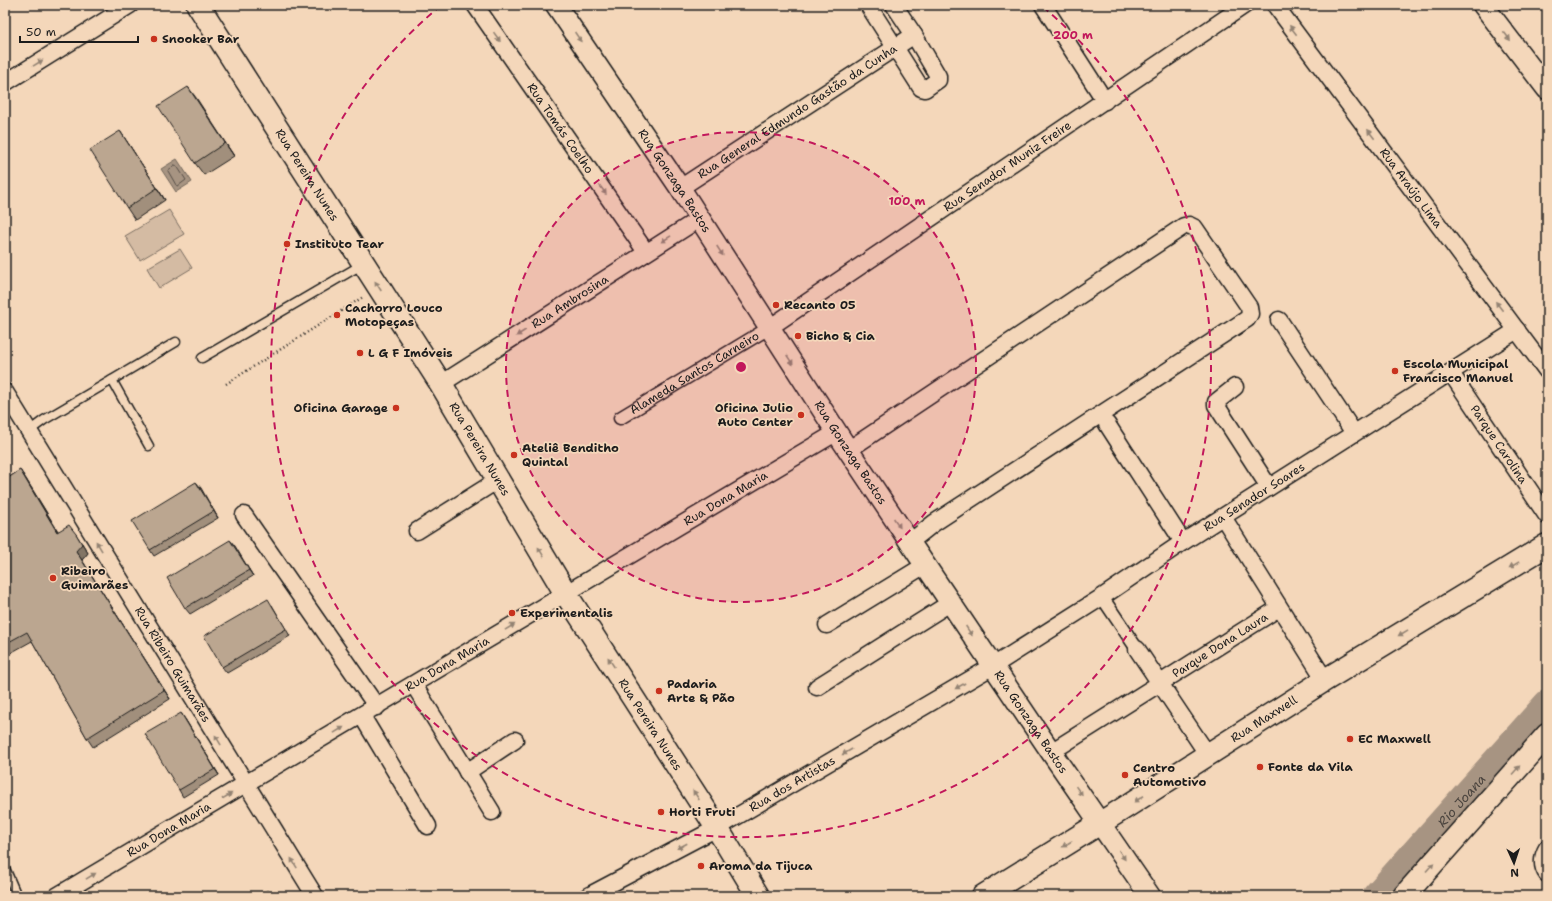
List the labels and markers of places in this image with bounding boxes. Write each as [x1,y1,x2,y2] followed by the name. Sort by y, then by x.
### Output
[162,31,240,47] place label: Snooker Bar
[149,34,159,44] marker: Snooker Bar
[295,236,384,252] place label: Instituto Tear
[282,239,292,249] marker: Instituto Tear
[784,297,856,313] place label: Recanto 05
[345,300,443,330] place label: Cachorro Louco Motopeças
[771,300,781,310] marker: Recanto 05
[332,310,342,320] marker: Cachorro Louco Motopeças
[806,328,876,344] place label: Bicho & Cia
[793,331,803,341] marker: Bicho & Cia
[368,345,453,361] place label: L G F Imóveis
[355,348,365,358] marker: L G F Imóveis
[1403,356,1513,386] place label: Escola Municipal Francisco Manuel
[734,360,748,374] centre of rings
[1390,366,1400,376] marker: Escola Municipal Francisco Manuel
[294,400,388,416] place label: Oficina Garage
[715,400,794,430] place label: Oficina Julio Auto Center
[391,403,401,413] marker: Oficina Garage
[796,410,806,420] marker: Oficina Julio Auto Center
[522,440,619,470] place label: Ateliê Benditho Quintal
[509,450,519,460] marker: Ateliê Benditho Quintal
[61,563,128,593] place label: Ribeiro Guimarães
[48,573,58,583] marker: Ribeiro Guimarães
[520,605,613,621] place label: Experimentalis
[507,608,517,618] marker: Experimentalis
[667,676,735,706] place label: Padaria Arte & Pão
[654,686,664,696] marker: Padaria Arte & Pão
[1358,731,1431,747] place label: EC Maxwell
[1345,734,1355,744] marker: EC Maxwell
[1268,759,1353,775] place label: Fonte da Vila
[1133,760,1206,790] place label: Centro Automotivo
[1255,762,1265,772] marker: Fonte da Vila
[1120,770,1130,780] marker: Centro Automotivo
[669,804,736,820] place label: Horti Fruti
[656,807,666,817] marker: Horti Fruti
[709,858,813,874] place label: Aroma da Tijuca
[696,861,706,871] marker: Aroma da Tijuca

